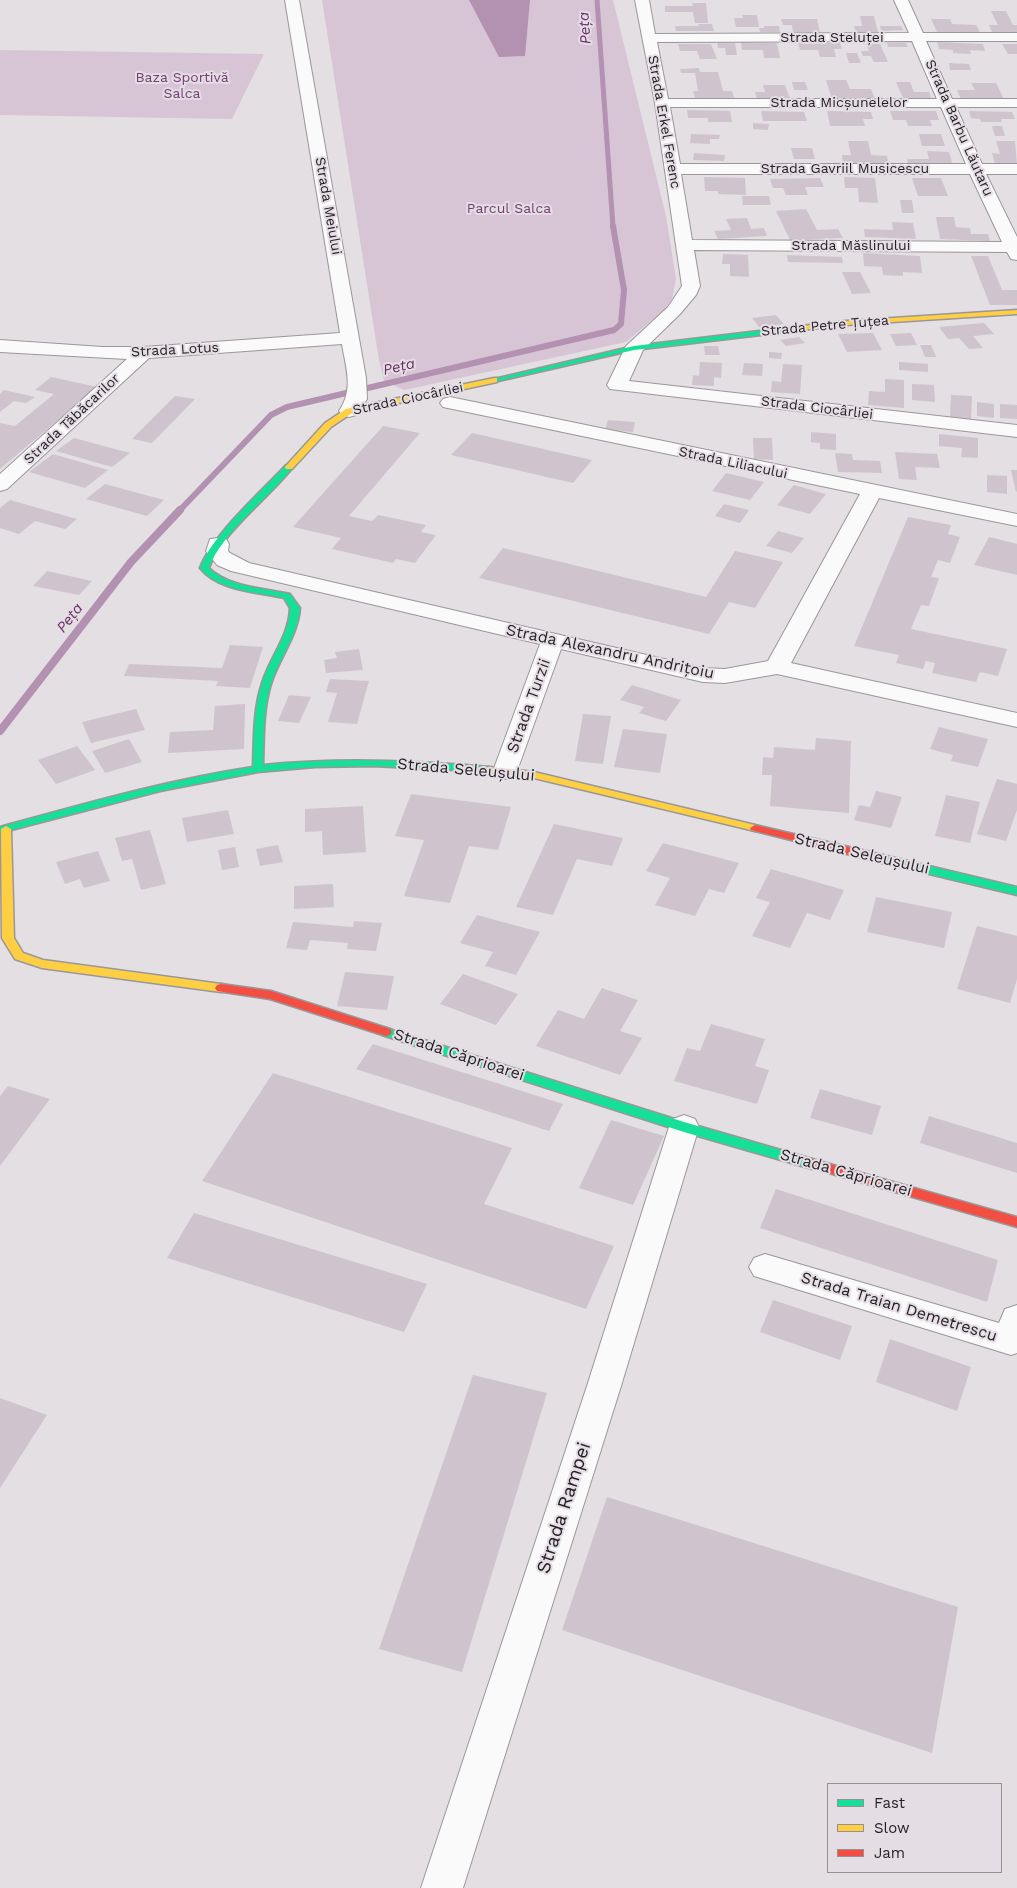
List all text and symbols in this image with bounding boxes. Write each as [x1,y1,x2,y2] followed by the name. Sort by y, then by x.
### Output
[575,11,595,45] water label: Peța
[780,30,884,46] street label: Strada Steluței
[644,54,684,190] street label: Strada Erkel Ferenc
[921,57,997,199] street label: Strada Barbu Lăutaru
[135,70,229,102] park label: Baza Sportivă Salca
[771,95,907,111] street label: Strada Micșunelelor
[311,156,345,256] street label: Strada Meiului
[761,161,929,177] street label: Strada Gavriil Musicescu
[467,201,551,217] park label: Parcul Salca
[792,238,910,254] street label: Strada Măslinului
[760,312,890,340] street label: Strada Petre Țuțea
[131,339,219,361] street label: Strada Lotus
[381,355,417,379] water label: Peța
[21,370,123,468] street label: Strada Tăbăcarilor
[351,379,465,419] street label: Strada Ciocârliei
[760,393,874,423] street label: Strada Ciocârliei
[677,443,789,483] street label: Strada Liliacului
[53,600,87,636] water label: Peța
[504,621,716,683] street label: Strada Alexandru Andrițoiu
[503,656,555,756] street label: Strada Turzii
[397,754,535,786] street label: Strada Seleușului
[793,829,931,879] street label: Strada Seleușului
[391,1025,527,1085] street label: Strada Căprioarei
[778,1145,914,1201] street label: Strada Căprioarei
[799,1268,999,1346] street label: Strada Traian Demetrescu
[532,1439,596,1577] street label: Strada Rampei
[827,1783,1002,1873] legend
[874,1794,905,1812] text: Fast
[874,1819,910,1837] text: Slow
[874,1844,905,1862] text: Jam

